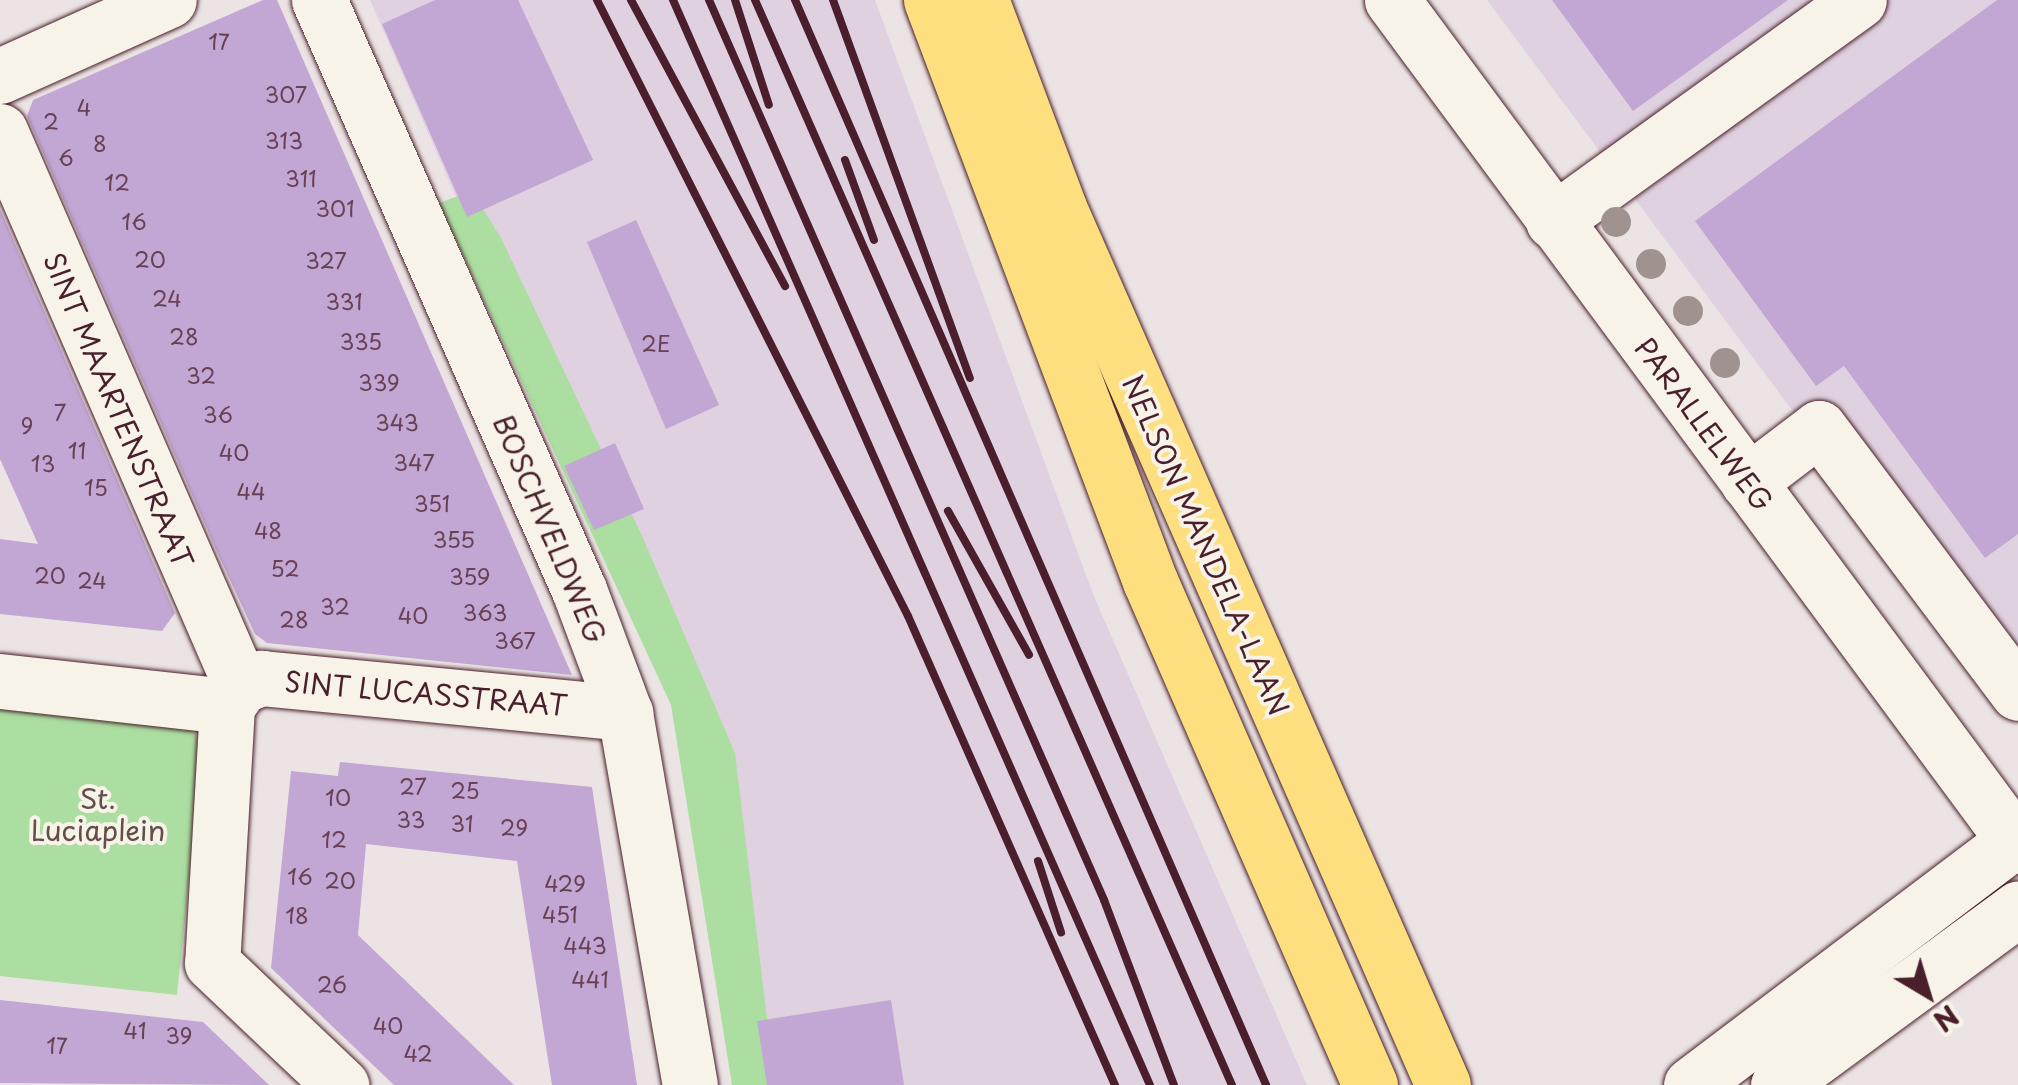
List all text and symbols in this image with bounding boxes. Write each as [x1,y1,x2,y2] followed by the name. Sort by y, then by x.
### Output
[208,28,230,54] house number: 17
[265,81,307,107] house number: 307
[77,94,91,120] house number: 4
[43,108,59,134] house number: 2
[265,127,303,153] house number: 313
[93,130,107,156] house number: 8
[58,144,74,170] house number: 6
[285,165,317,191] house number: 311
[104,169,130,195] house number: 12
[316,195,354,221] house number: 301
[121,208,147,234] house number: 16
[134,246,166,272] house number: 20
[305,247,347,273] house number: 327
[38,250,200,570] street label: SINT MAARTENSTRAAT
[152,285,182,311] house number: 24
[325,288,363,314] house number: 331
[169,323,199,349] house number: 28
[340,328,382,354] house number: 335
[641,330,671,356] house number: 2E
[1628,331,1780,517] street label: PARALLELWEG
[186,362,216,388] house number: 32
[358,369,400,395] house number: 339
[1116,370,1296,720] street label: NELSON MANDELA-LAAN
[54,399,66,425] house number: 7
[203,401,233,427] house number: 36
[375,409,419,435] house number: 343
[487,410,613,648] street label: BOSCHVELDWEG
[21,412,33,438] house number: 9
[68,437,86,463] house number: 11
[219,439,249,465] house number: 40
[393,449,435,475] house number: 347
[31,450,55,476] house number: 13
[84,474,108,500] house number: 15
[236,478,266,504] house number: 44
[414,490,450,516] house number: 351
[254,517,282,543] house number: 48
[433,526,475,552] house number: 355
[270,555,300,581] house number: 52
[34,562,66,588] house number: 20
[449,563,491,589] house number: 359
[77,567,107,593] house number: 24
[320,593,350,619] house number: 32
[463,599,507,625] house number: 363
[398,602,428,628] house number: 40
[279,606,309,632] house number: 28
[494,627,536,653] house number: 367
[282,664,570,722] street label: SINT LUCASSTRAAT
[399,773,427,799] house number: 27
[450,777,480,803] house number: 25
[31,781,165,847] park label: St. Luciaplein
[325,784,351,810] house number: 10
[397,806,425,832] house number: 33
[450,810,474,836] house number: 31
[500,814,528,840] house number: 29
[321,826,347,852] house number: 12
[287,863,313,889] house number: 16
[324,867,356,893] house number: 20
[544,870,586,896] house number: 429
[542,901,578,927] house number: 451
[285,902,309,928] house number: 18
[563,932,607,958] house number: 443
[1878,945,1978,1045] north arrow
[571,966,609,992] house number: 441
[317,971,347,997] house number: 26
[1925,995,1969,1043] text: N
[373,1012,403,1038] house number: 40
[123,1017,147,1043] house number: 41
[166,1022,192,1048] house number: 39
[46,1032,68,1058] house number: 17
[403,1040,433,1066] house number: 42

